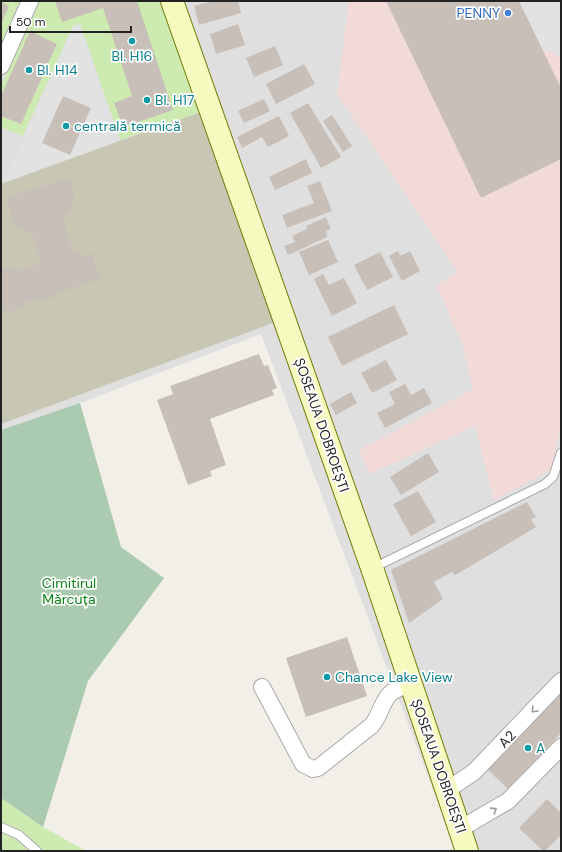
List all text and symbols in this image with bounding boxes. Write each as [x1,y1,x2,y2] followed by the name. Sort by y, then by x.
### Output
[457,4,500,22] place label: PENNY
[10,8,131,34] scale bar
[503,8,513,18] marker: PENNY
[16,14,45,30] text: 50 m
[127,36,137,46] marker: Bl. H16
[112,47,152,65] place label: Bl. H16
[37,61,78,79] place label: Bl. H14
[24,65,34,75] marker: Bl. H14
[155,91,194,109] place label: Bl. H17
[142,95,152,105] marker: Bl. H17
[74,117,181,135] place label: centrală termică
[61,121,71,131] marker: centrală termică
[291,355,353,495] street label: ȘOSEAUA DOBROEȘTI
[42,574,96,608] park label: Cimitirul Mărcuța
[335,668,453,686] place label: Chance Lake View
[322,672,332,682] marker: Chance Lake View
[408,696,470,836] street label: ȘOSEAUA DOBROEȘTI
[532,705,539,713] one-way arrow
[494,726,520,752] street label: A2
[536,739,545,757] place label: A
[523,743,533,753] marker: A
[490,808,497,815] one-way arrow

